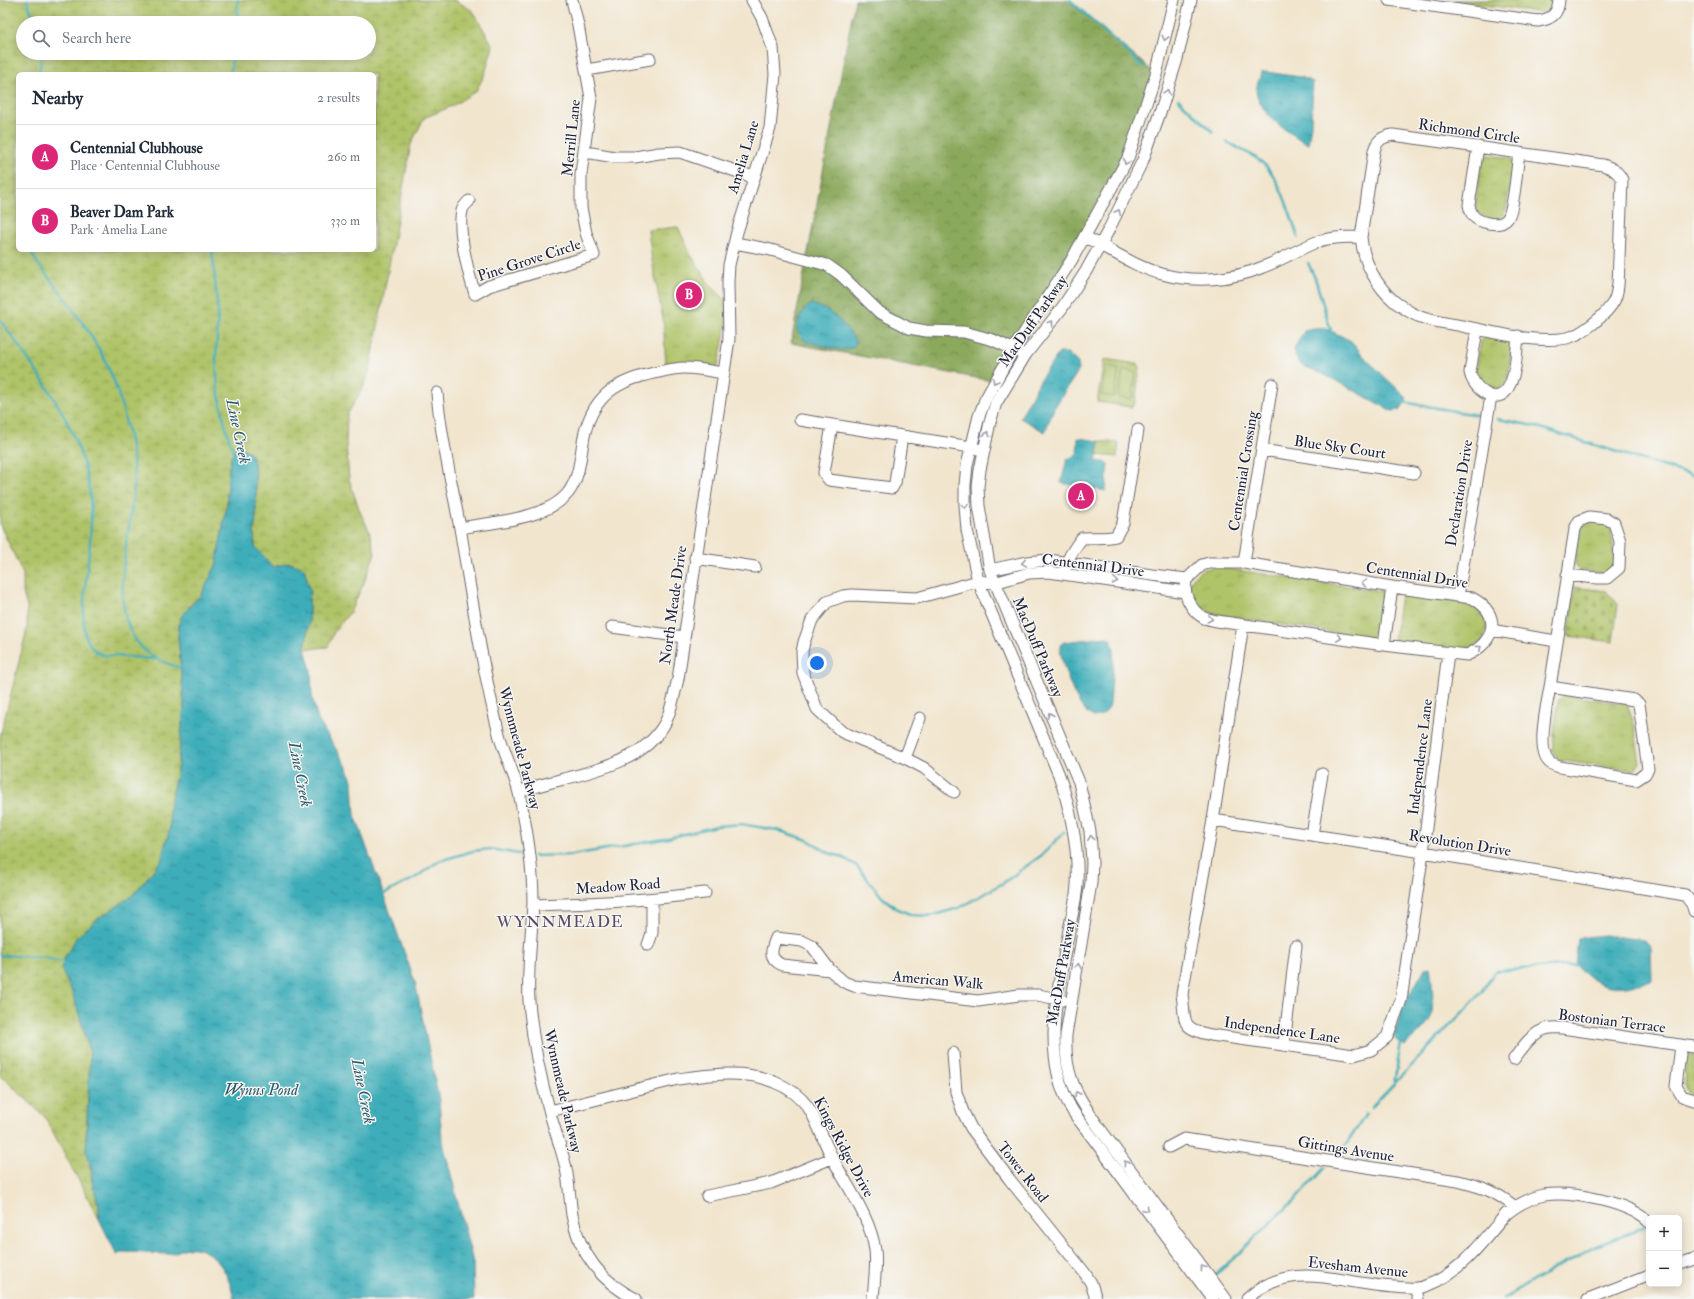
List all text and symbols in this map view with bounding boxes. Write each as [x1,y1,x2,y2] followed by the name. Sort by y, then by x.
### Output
[16,16,376,60] search box
[30,27,52,49] icon: search
[62,29,131,48] text: Search here
[1162,35,1170,41] one-way arrow
[32,88,83,109] text: Nearby
[1162,88,1171,95] one-way arrow
[317,90,360,106] text: 2 results
[558,98,585,178] street label: Merrill Lane
[1417,115,1521,148] street label: Richmond Circle
[723,118,764,197] street label: Amelia Lane
[70,139,203,158] text: Centennial Clubhouse
[41,149,49,165] text: A
[327,149,360,165] text: 260 m
[1123,157,1130,165] one-way arrow
[70,158,220,174] text: Place · Centennial Clubhouse
[70,203,174,222] text: Beaver Dam Park
[1113,208,1121,216] one-way arrow
[41,213,49,229] text: B
[331,213,360,229] text: 330 m
[70,222,167,238] text: Park · Amelia Lane
[475,235,583,286] street label: Pine Grove Circle
[995,272,1072,371] street label: MacDuff Parkway
[676,280,702,310] pin: B
[1046,320,1053,327] one-way arrow
[992,377,999,385] one-way arrow
[221,396,255,466] water label: Line Creek
[1225,409,1262,533] street label: Centennial Crossing
[983,431,991,438] one-way arrow
[1293,432,1387,463] street label: Blue Sky Court
[1442,438,1477,548] street label: Declaration Drive
[1068,481,1094,511] pin: A
[961,503,970,509] one-way arrow
[656,545,691,666] street label: North Meade Drive
[1041,550,1145,581] street label: Centennial Drive
[1020,558,1027,567] one-way arrow
[1365,558,1469,593] street label: Centennial Drive
[1112,576,1118,585] one-way arrow
[1361,579,1367,588] one-way arrow
[1008,594,1067,701] street label: MacDuff Parkway
[1206,614,1213,623] one-way arrow
[1336,634,1342,642] one-way arrow
[1475,646,1482,653] one-way arrow
[807,653,827,673] your location
[494,684,545,812] street label: Wynnmeade Parkway
[1404,698,1438,816] street label: Independence Lane
[1047,711,1055,718] one-way arrow
[284,739,316,809] water label: Line Creek
[1408,826,1512,861] street label: Revolution Drive
[1086,835,1095,841] one-way arrow
[575,874,662,899] street label: Meadow Road
[496,912,623,932] district label: WYNNMEADE
[1043,917,1080,1027] street label: MacDuff Parkway
[1073,963,1081,970] one-way arrow
[891,967,984,994] street label: American Walk
[1557,1005,1667,1038] street label: Bostonian Terrace
[1223,1013,1341,1049] street label: Independence Lane
[539,1026,586,1155] street label: Wynnmeade Parkway
[347,1056,379,1126] water label: Line Creek
[224,1080,299,1100] water label: Wynns Pond
[1074,1090,1082,1098] one-way arrow
[809,1094,878,1201] street label: Kings Ridge Drive
[1297,1133,1395,1166] street label: Gittings Avenue
[993,1138,1053,1207] street label: Tower Road
[1123,1161,1130,1168] one-way arrow
[1141,1205,1148,1212] one-way arrow
[1646,1215,1682,1287] map controls
[1646,1215,1682,1251] button: +
[1646,1251,1682,1287] button: −
[1307,1253,1409,1282] street label: Evesham Avenue
[1201,1265,1208,1272] one-way arrow

